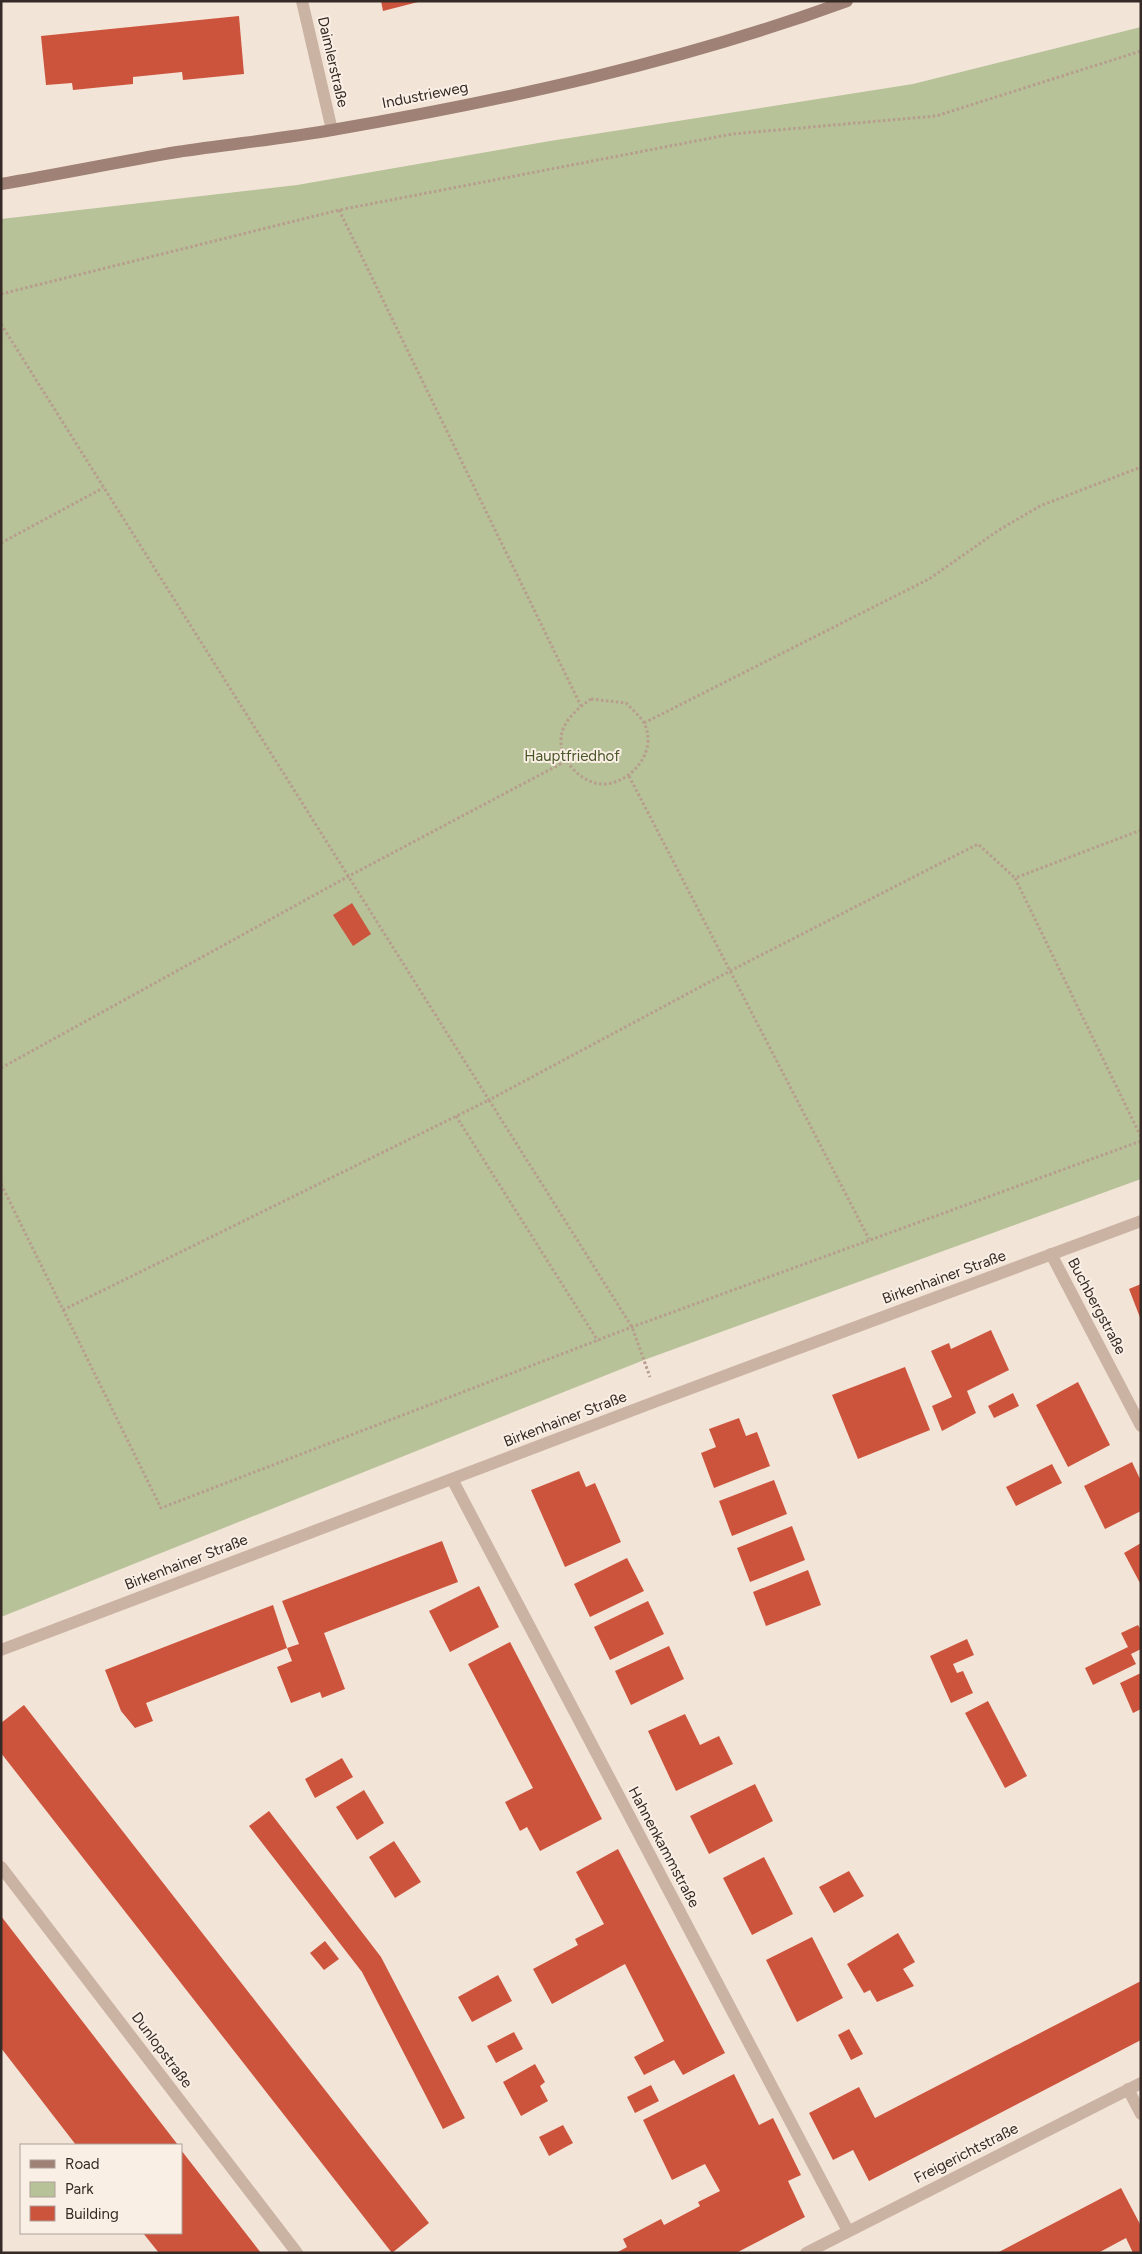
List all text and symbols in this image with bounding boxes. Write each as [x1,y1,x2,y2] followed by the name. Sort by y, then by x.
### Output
[314,15,352,109] street label: Daimlerstraße
[380,78,470,112] street label: Industrieweg
[524,747,620,765] park label: Hauptfriedhof
[880,1246,1008,1308] street label: Birkenhainer Straße
[1064,1255,1130,1357] street label: Buchbergstraße
[501,1387,629,1451] street label: Birkenhainer Straße
[122,1530,250,1594] street label: Birkenhainer Straße
[624,1783,704,1911] street label: Hahnenkammstraße
[128,2009,196,2091] street label: Dunlopstraße
[911,2119,1021,2187] street label: Freigerichtstraße
[20,2144,182,2234] legend
[65,2155,100,2173] text: Road
[65,2180,94,2198] text: Park
[65,2205,119,2223] text: Building

